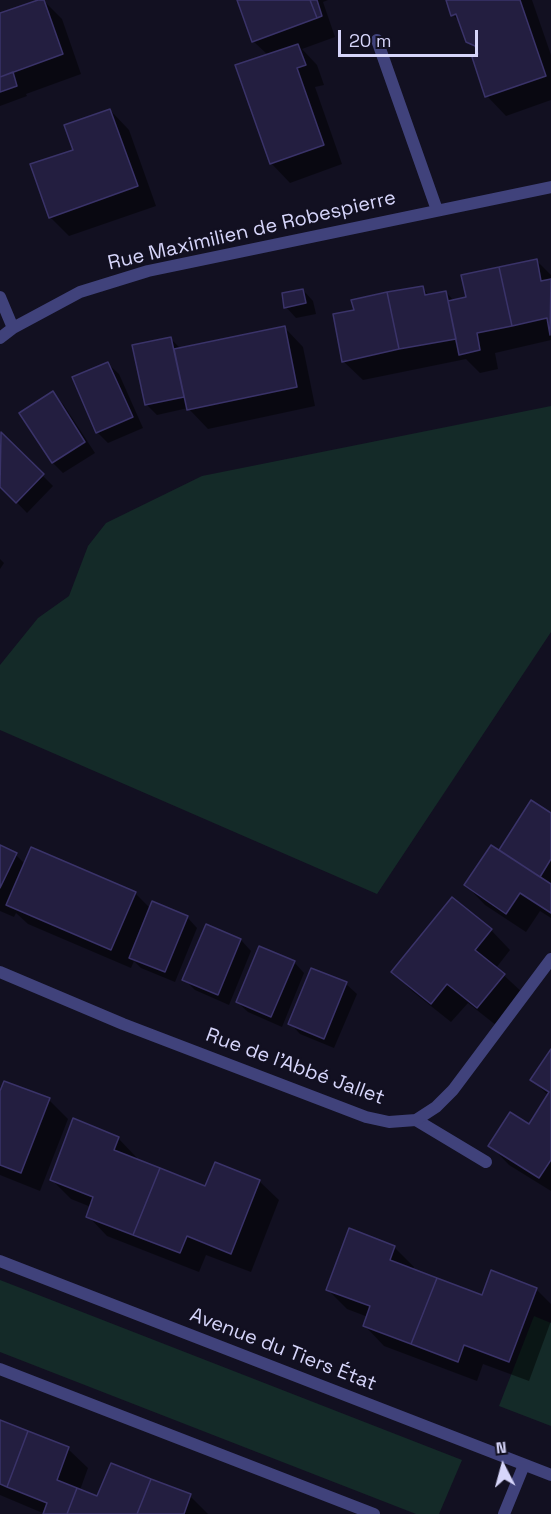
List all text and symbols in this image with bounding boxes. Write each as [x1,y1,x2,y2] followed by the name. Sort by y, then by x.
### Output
[341,18,480,56] scale bar
[349,29,392,52] text: 20 m
[106,186,398,276] street label: Rue Maximilien de Robespierre
[202,1023,388,1111] street label: Rue de l'Abbé Jallet
[186,1303,380,1397] street label: Avenue du Tiers État
[473,1436,533,1496] north arrow
[495,1437,507,1459] text: N

